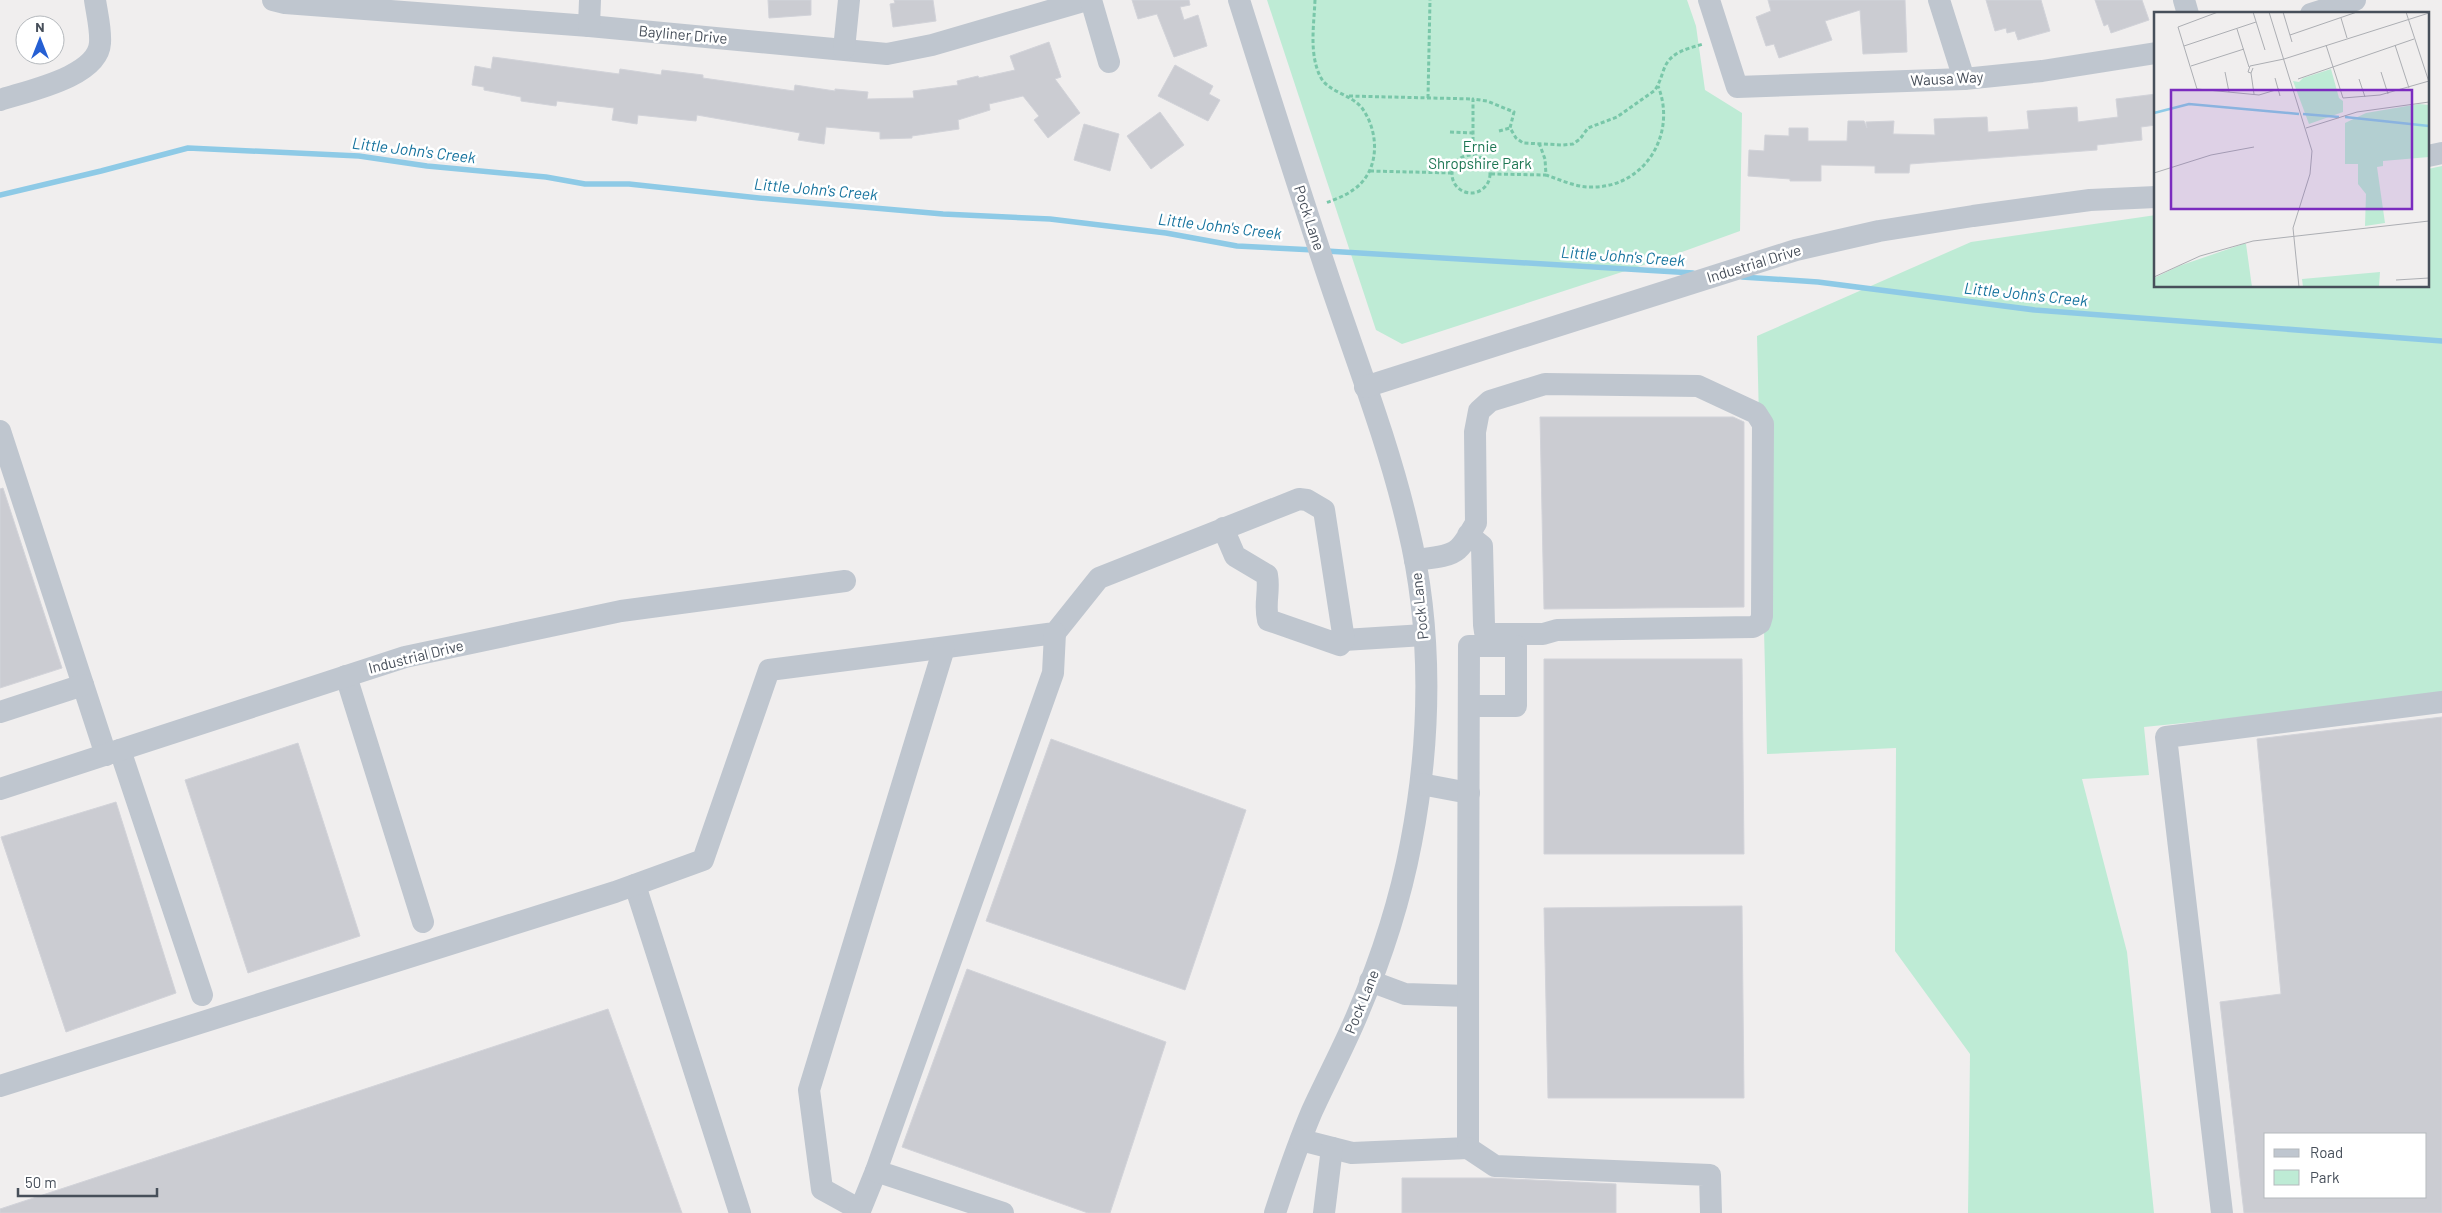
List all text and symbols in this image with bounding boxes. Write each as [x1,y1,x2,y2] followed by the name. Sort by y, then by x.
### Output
[2154,12,2430,288] inset map
[15,15,65,65] north arrow
[35,18,45,35] text: N
[638,21,728,47] street label: Bayliner Drive
[1910,67,1984,89] street label: Wausa Way
[351,133,477,167] water label: Little John's Creek
[1428,137,1532,172] park label: Ernie Shropshire Park
[753,174,879,203] water label: Little John's Creek
[1291,183,1329,252] street label: Pock Lane
[1157,209,1283,243] water label: Little John's Creek
[1704,240,1803,286] street label: Industrial Drive
[1560,242,1686,269] water label: Little John's Creek
[1963,278,2089,309] water label: Little John's Creek
[1407,572,1431,640] street label: Pock Lane
[366,635,465,677] street label: Industrial Drive
[1340,967,1382,1036] street label: Pock Lane
[2264,1133,2427,1198] legend
[2310,1143,2343,1161] text: Road
[18,1166,156,1198] scale bar
[2310,1168,2340,1186] text: Park
[25,1173,57,1191] text: 50 m

